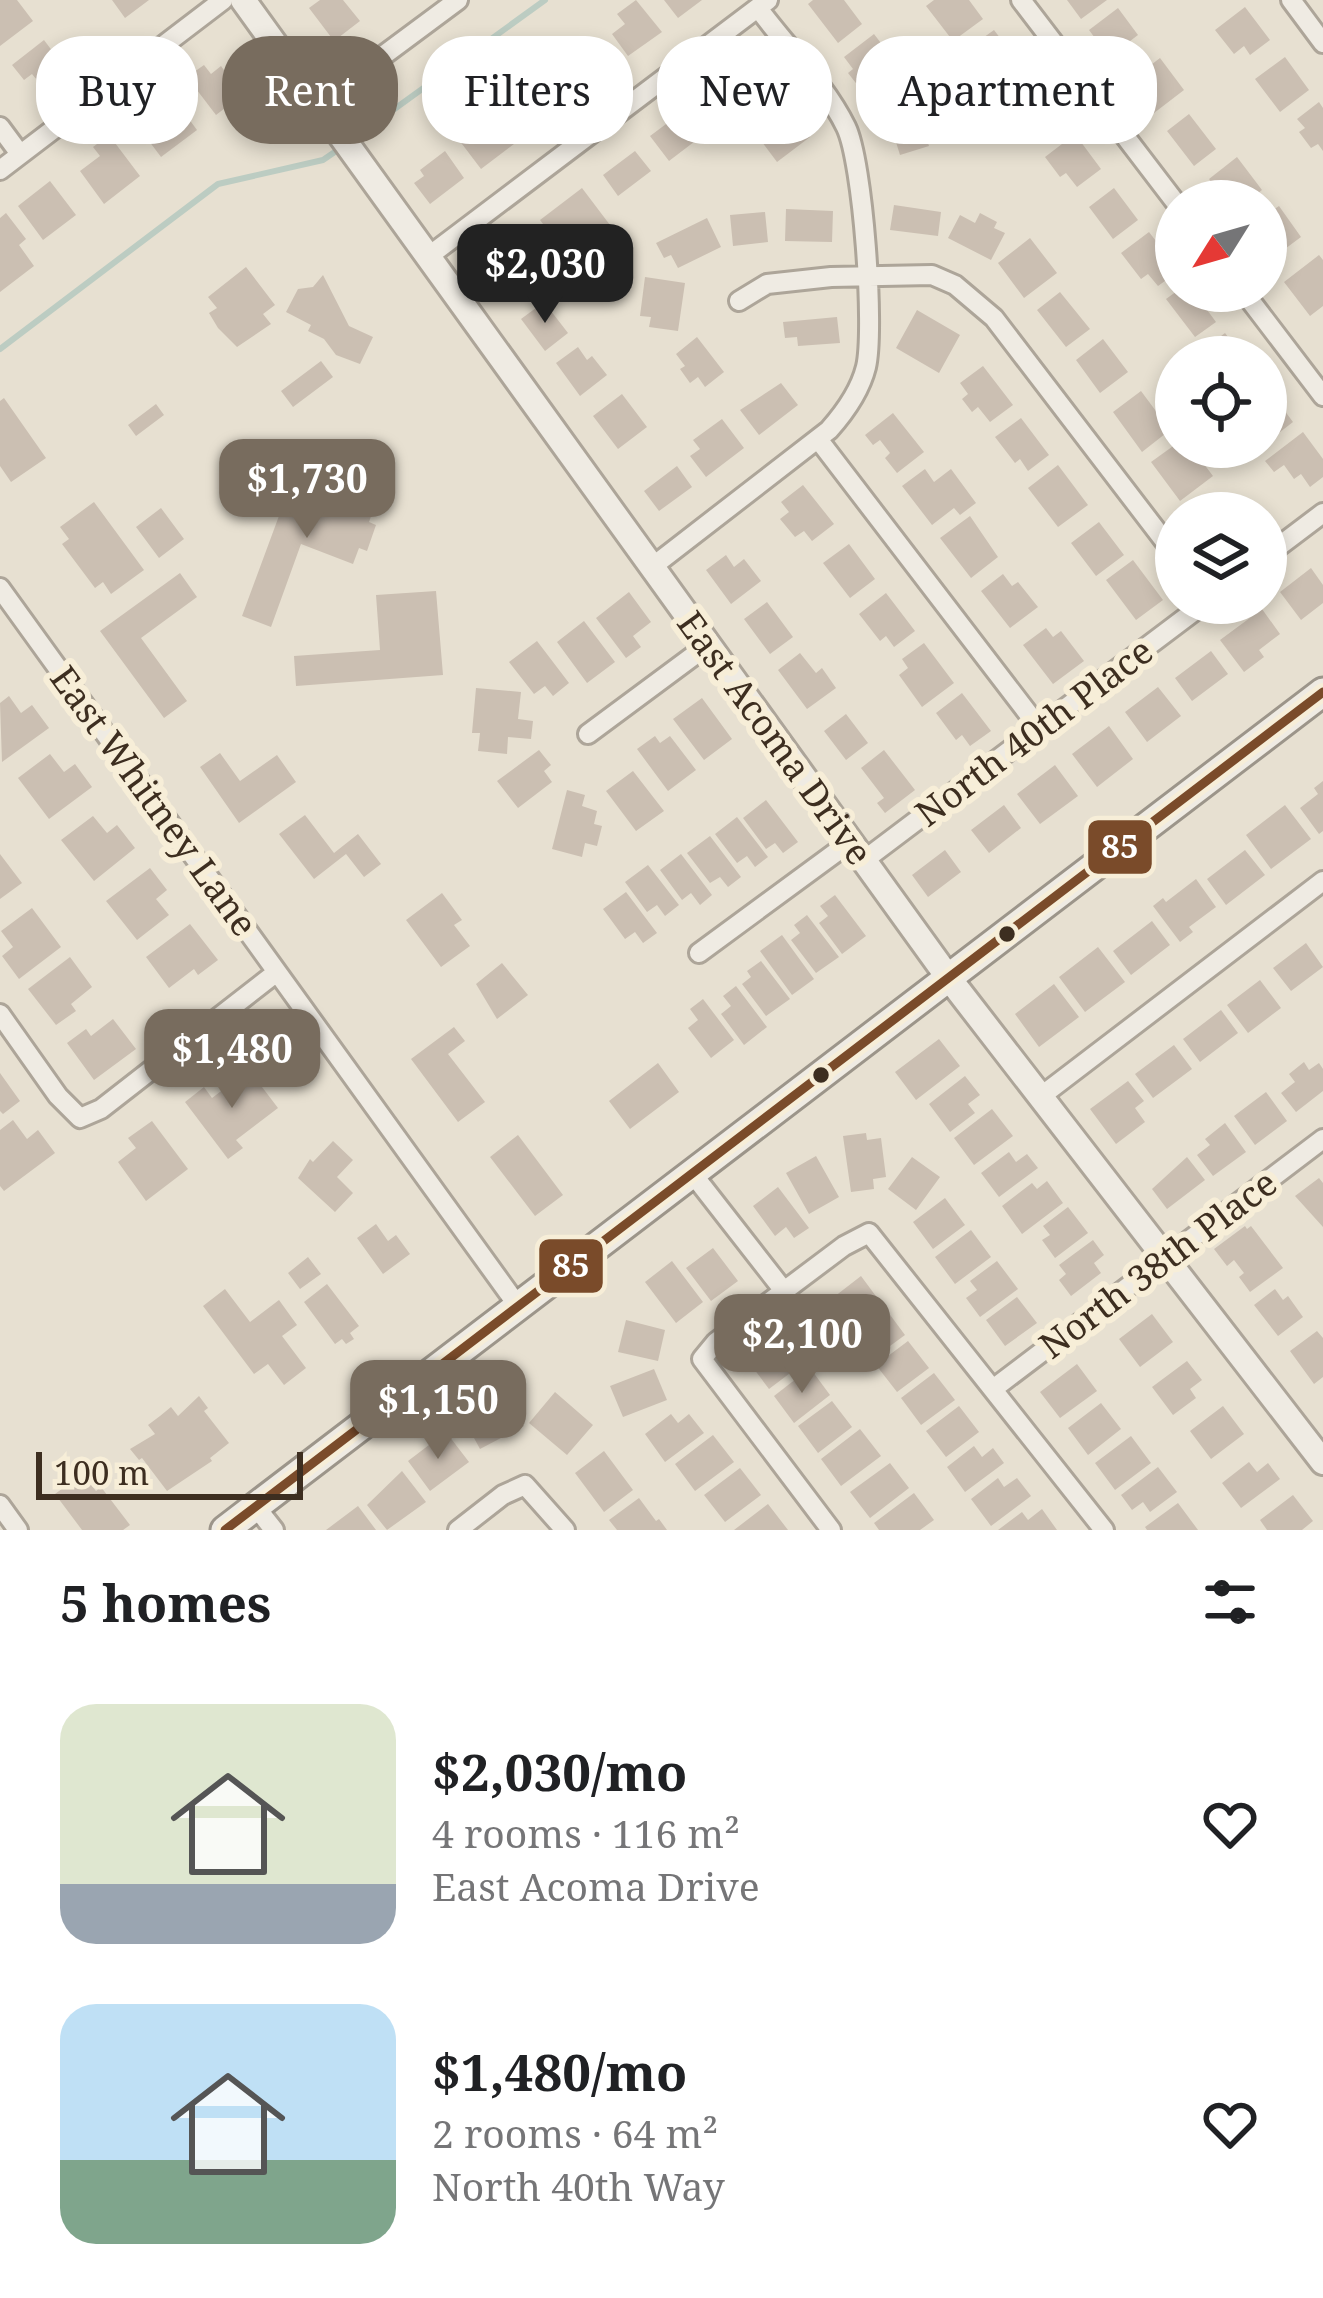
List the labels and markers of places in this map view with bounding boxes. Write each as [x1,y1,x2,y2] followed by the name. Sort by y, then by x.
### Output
[447,224,643,326] pin: $2,030
[209,439,405,541] pin: $1,730
[996,923,1018,945] unlabelled marker
[134,1009,330,1111] pin: $1,480
[810,1064,832,1086] unlabelled marker
[704,1294,900,1396] pin: $2,100
[340,1360,536,1462] pin: $1,150

